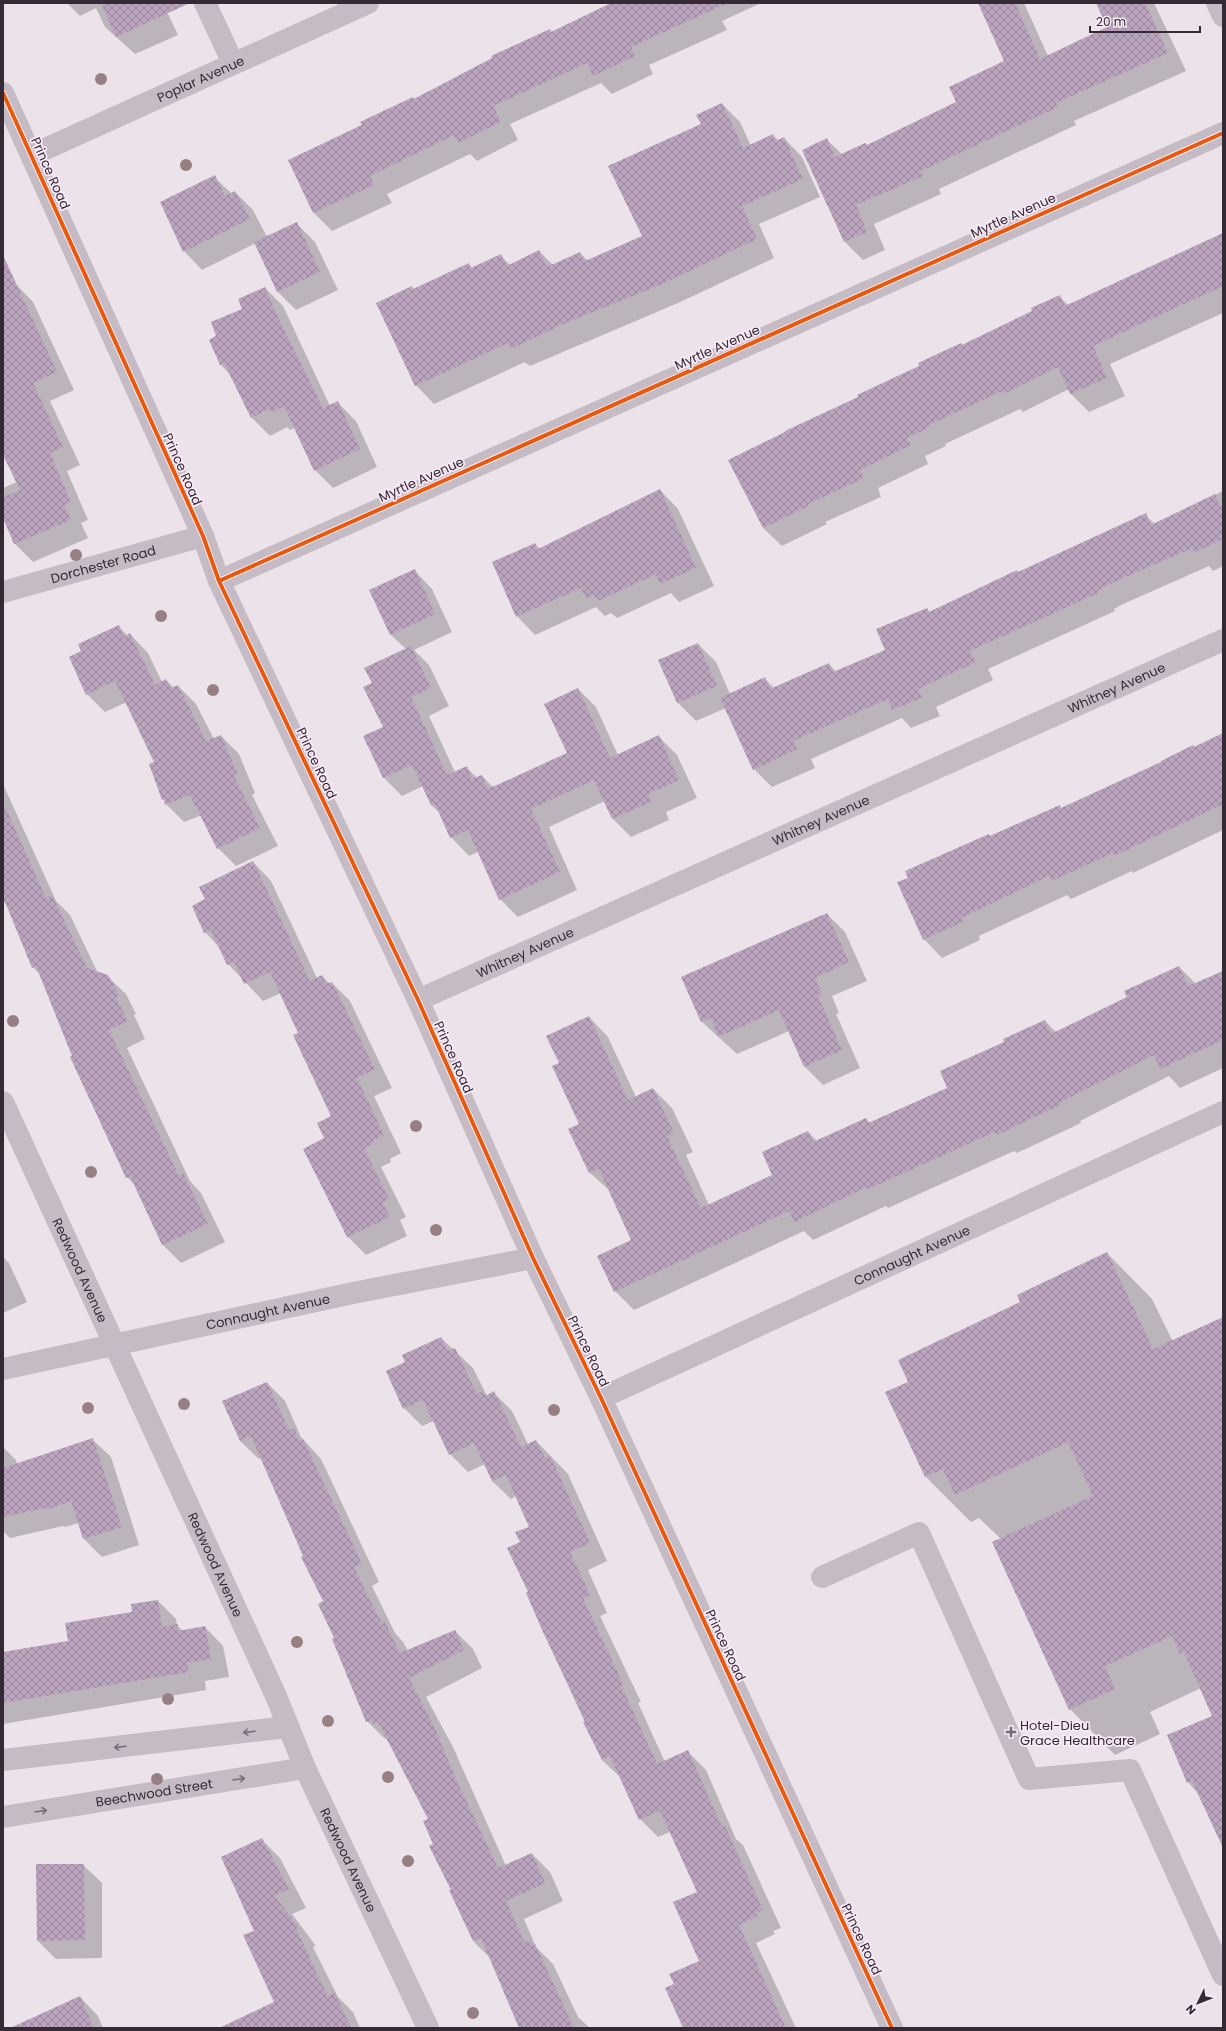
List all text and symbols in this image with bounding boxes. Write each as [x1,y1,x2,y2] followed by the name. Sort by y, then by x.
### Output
[1090,8,1200,34] scale bar
[1096,13,1126,30] text: 20 m
[154,51,247,107] street label: Poplar Avenue
[26,134,75,212] street label: Prince Road
[967,188,1059,243] street label: Myrtle Avenue
[671,320,763,375] street label: Myrtle Avenue
[158,430,207,508] street label: Prince Road
[375,452,467,507] street label: Myrtle Avenue
[49,541,158,588] street label: Dorchester Road
[1065,658,1168,718] street label: Whitney Avenue
[292,724,341,802] street label: Prince Road
[769,790,873,851] street label: Whitney Avenue
[473,923,577,983] street label: Whitney Avenue
[429,1018,478,1096] street label: Prince Road
[48,1215,112,1326] street label: Redwood Avenue
[851,1221,973,1291] street label: Connaught Avenue
[204,1289,332,1335] street label: Connaught Avenue
[563,1312,614,1390] street label: Prince Road
[183,1509,247,1620] street label: Redwood Avenue
[701,1606,750,1684] street label: Prince Road
[1020,1716,1135,1750] place label: Hotel-Dieu Grace Healthcare
[1005,1726,1017,1738] marker: Hotel-Dieu Grace Healthcare
[243,1728,256,1735] one-way arrow
[114,1743,127,1750] one-way arrow
[94,1774,214,1812] street label: Beechwood Street
[232,1774,245,1782] one-way arrow
[315,1805,381,1915] street label: Redwood Avenue
[35,1806,48,1814] one-way arrow
[837,1900,886,1978] street label: Prince Road
[1178,1983,1218,2023] north arrow
[1182,2001,1199,2018] text: N

